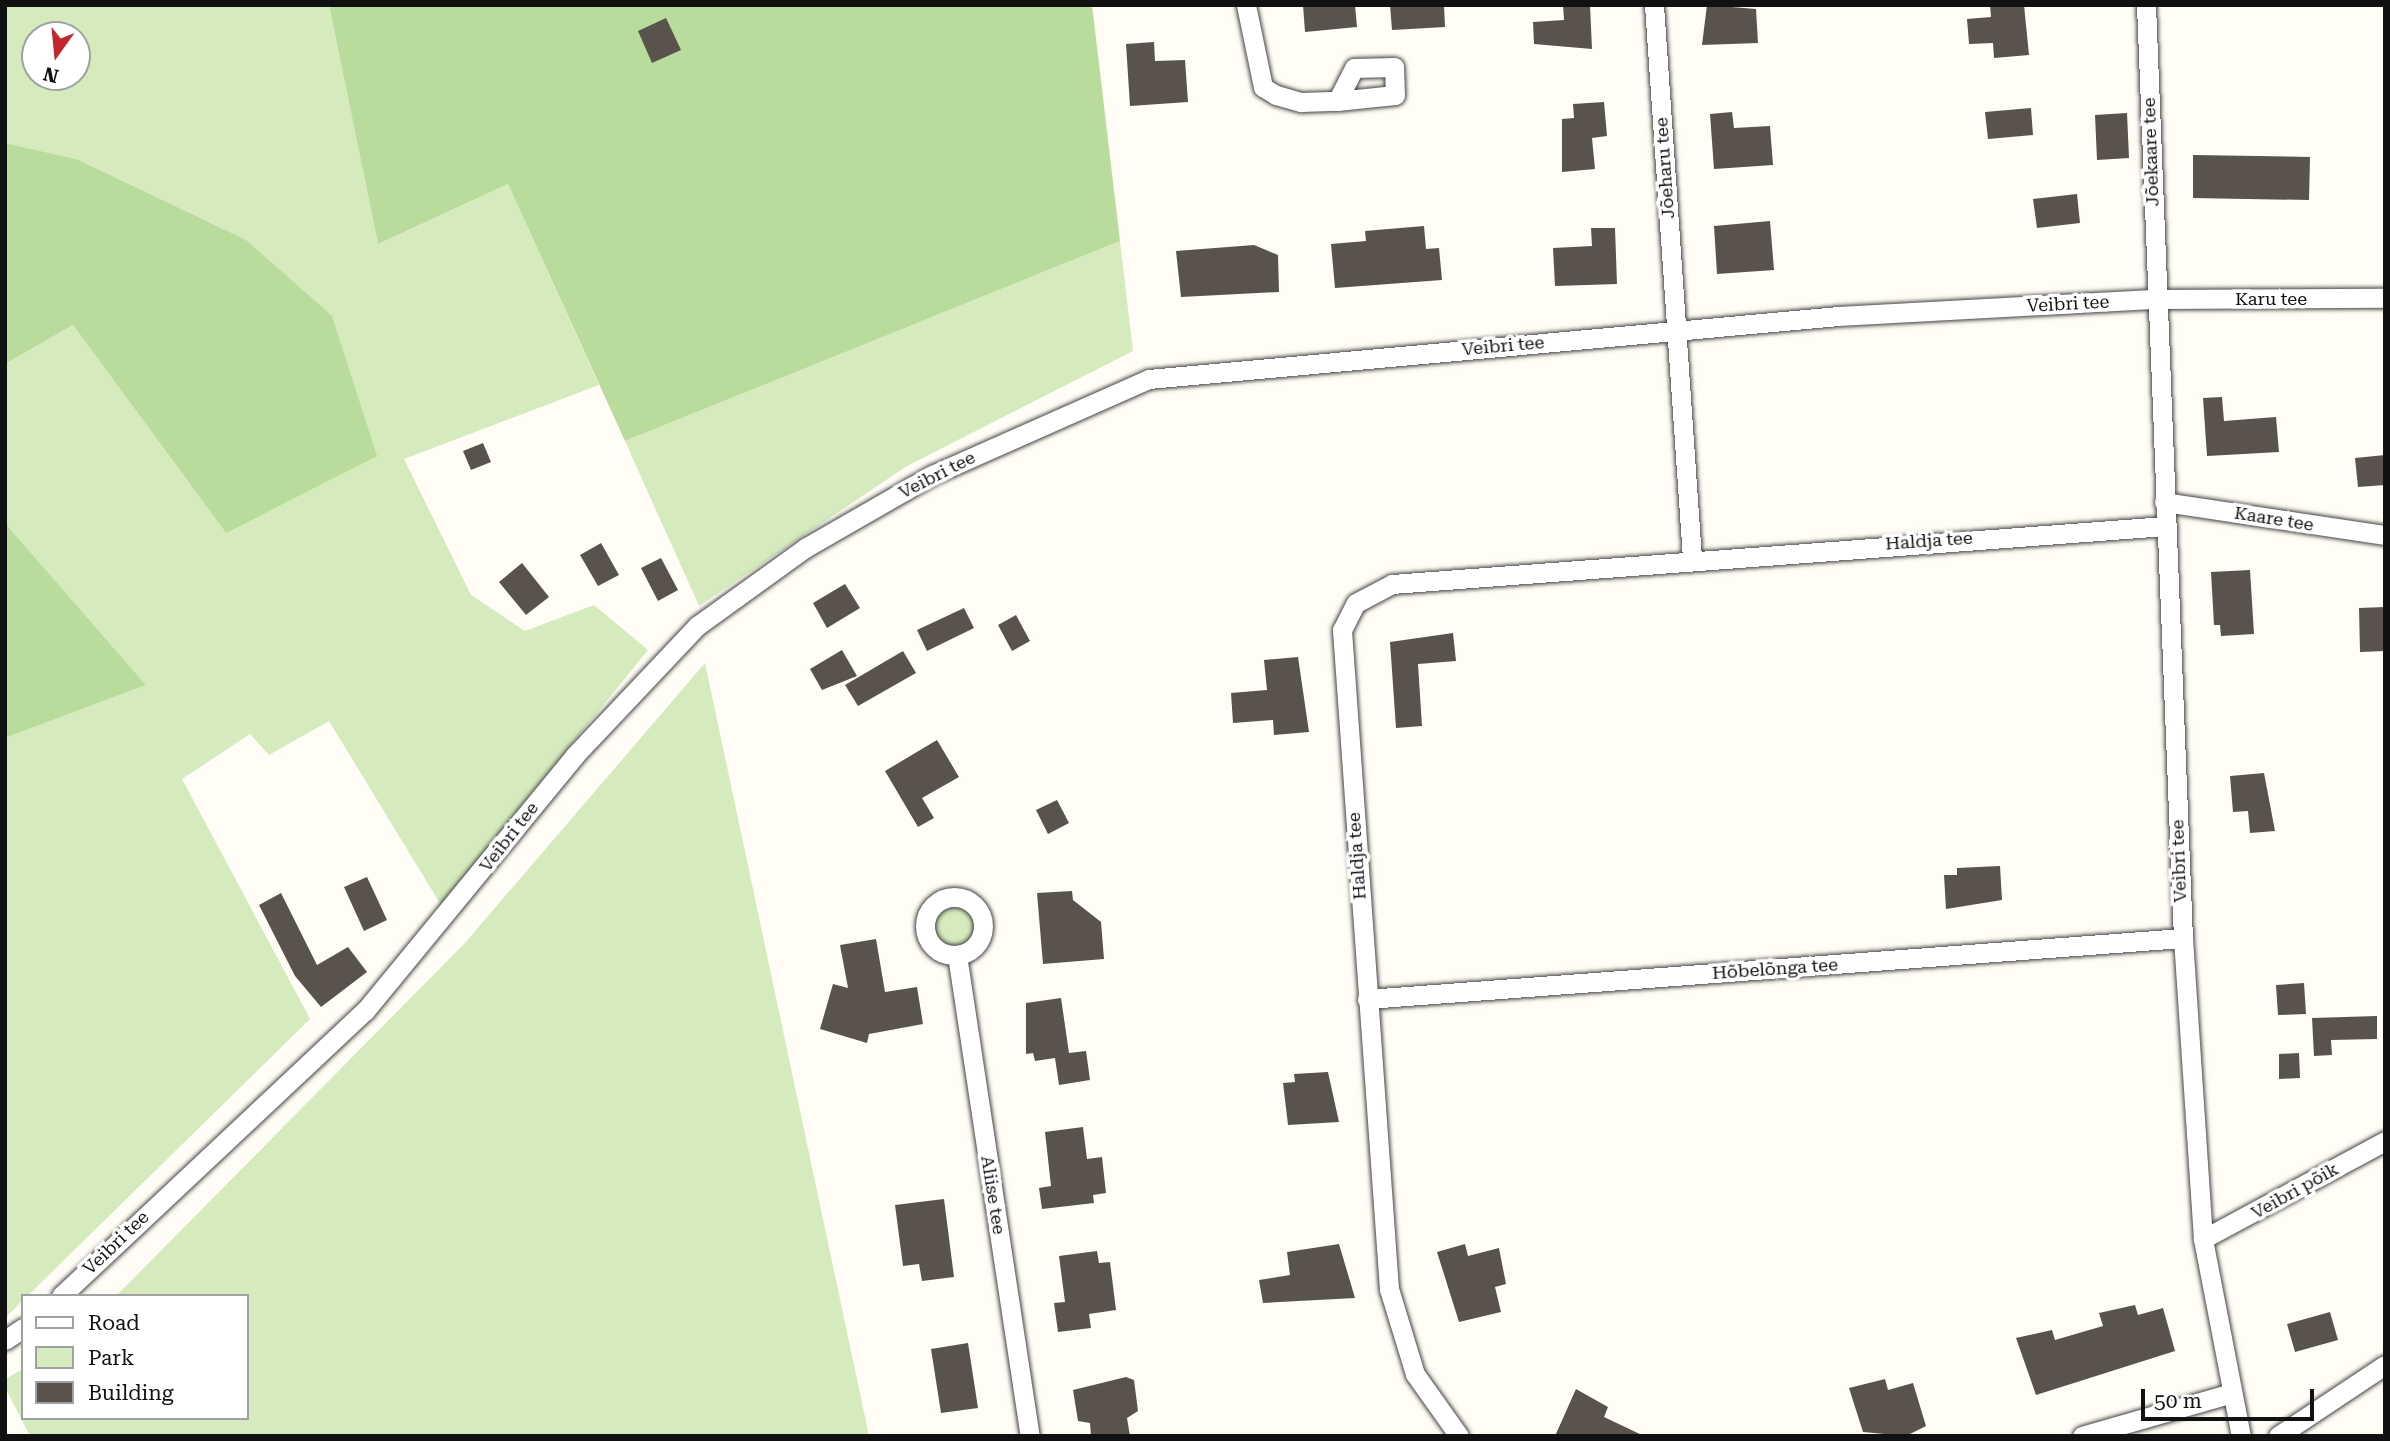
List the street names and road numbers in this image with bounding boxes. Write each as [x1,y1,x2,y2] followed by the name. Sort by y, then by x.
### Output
[2138,97,2164,207] street label: Jõekaare tee
[1651,117,1679,219] street label: Jõeharu tee
[2235,288,2307,310] street label: Karu tee
[2026,291,2110,317] street label: Veibri tee
[1461,332,1545,360] street label: Veibri tee
[895,447,979,503] street label: Veibri tee
[2233,502,2315,536] street label: Kaare tee
[1885,527,1973,555] street label: Haldja tee
[475,798,543,876] street label: Veibri tee
[1343,812,1371,900] street label: Haldja tee
[2167,819,2191,903] street label: Veibri tee
[1711,954,1839,984] street label: Hõbelõnga tee
[976,1154,1010,1236] street label: Aliise tee
[2248,1158,2342,1224] street label: Veibri põik
[79,1206,153,1280] street label: Veibri tee

